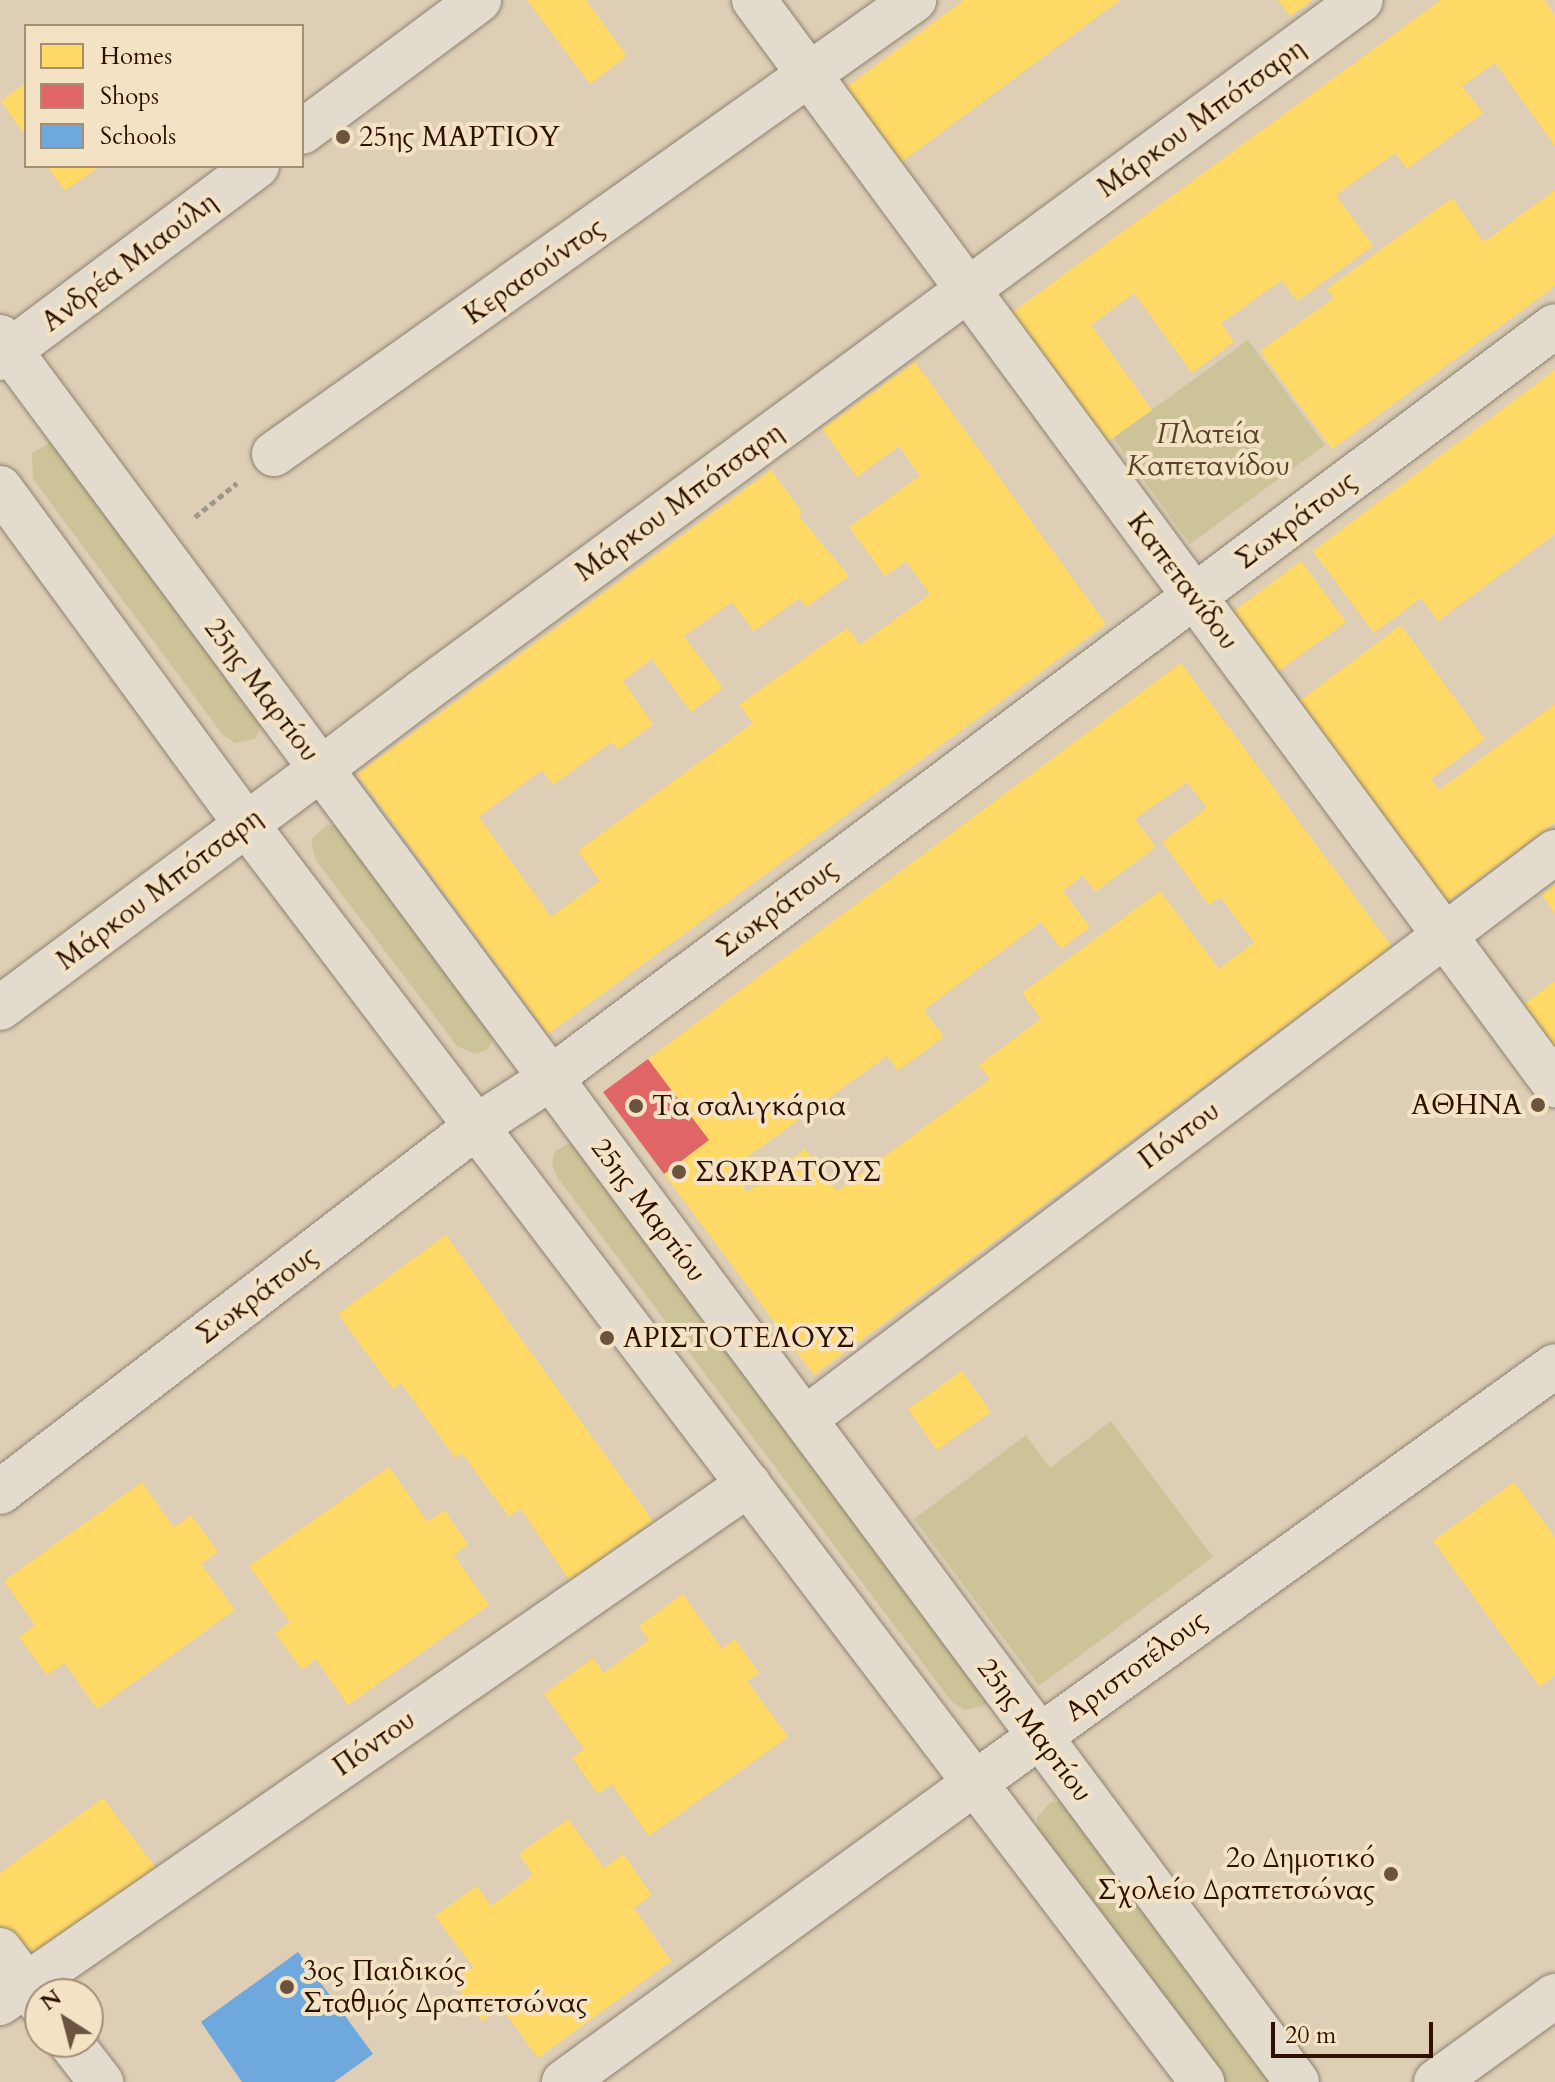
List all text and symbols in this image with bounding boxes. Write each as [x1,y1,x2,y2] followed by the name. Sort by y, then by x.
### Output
[24,24,304,168] legend
[1091,31,1311,205] street label: Μάρκου Μπότσαρη
[100,40,172,73] text: Homes
[100,80,159,113] text: Shops
[100,120,176,153] text: Schools
[359,120,560,154] place label: 25ης ΜΑΡΤΙΟΥ
[334,128,352,146] marker: 25ης ΜΑΡΤΙΟΥ
[35,185,223,339] street label: Ανδρέα Μιαούλη
[457,210,611,332] street label: Κερασούντος
[569,415,789,589] street label: Μάρκου Μπότσαρη
[1126,417,1290,483] park label: Πλατεία Καπετανίδου
[1229,464,1363,576] street label: Σωκράτους
[1120,506,1246,656] street label: Καπετανίδου
[197,612,327,768] street label: 25ης Μαρτίου
[50,801,268,977] street label: Μάρκου Μπότσαρη
[710,852,844,964] street label: Σωκράτους
[1411,1088,1522,1122] place label: ΑΘΗΝΑ
[652,1089,846,1123] place label: Τα σαλιγκάρια
[1132,1094,1226,1176] street label: Πόντου
[1529,1096,1547,1114] marker: ΑΘΗΝΑ
[627,1097,645,1115] marker: Τα σαλιγκάρια
[584,1132,714,1288] street label: 25ης Μαρτίου
[695,1155,881,1189] place label: ΣΩΚΡΑΤΟΥΣ
[670,1163,688,1181] marker: ΣΩΚΡΑΤΟΥΣ
[190,1239,324,1351] street label: Σωκράτους
[623,1321,855,1355] place label: ΑΡΙΣΤΟΤΕΛΟΥΣ
[598,1329,616,1347] marker: ΑΡΙΣΤΟΤΕΛΟΥΣ
[1058,1603,1214,1729] street label: Αριστοτέλους
[970,1652,1100,1808] street label: 25ης Μαρτίου
[327,1703,421,1783] street label: Πόντου
[1098,1841,1375,1907] place label: 2ο Δημοτικό Σχολείο Δραπετσώνας
[1382,1865,1400,1883] marker: 2ο Δημοτικό Σχολείο Δραπετσώνας
[303,1954,588,2020] place label: 3ος Παιδικός Σταθμός Δραπετσώνας
[24,1978,104,2058] north arrow
[278,1978,296,1996] marker: 3ος Παιδικός Σταθμός Δραπετσώνας
[35,1982,68,2018] text: N
[1275,2006,1437,2056] scale bar
[1285,2019,1336,2052] text: 20 m

